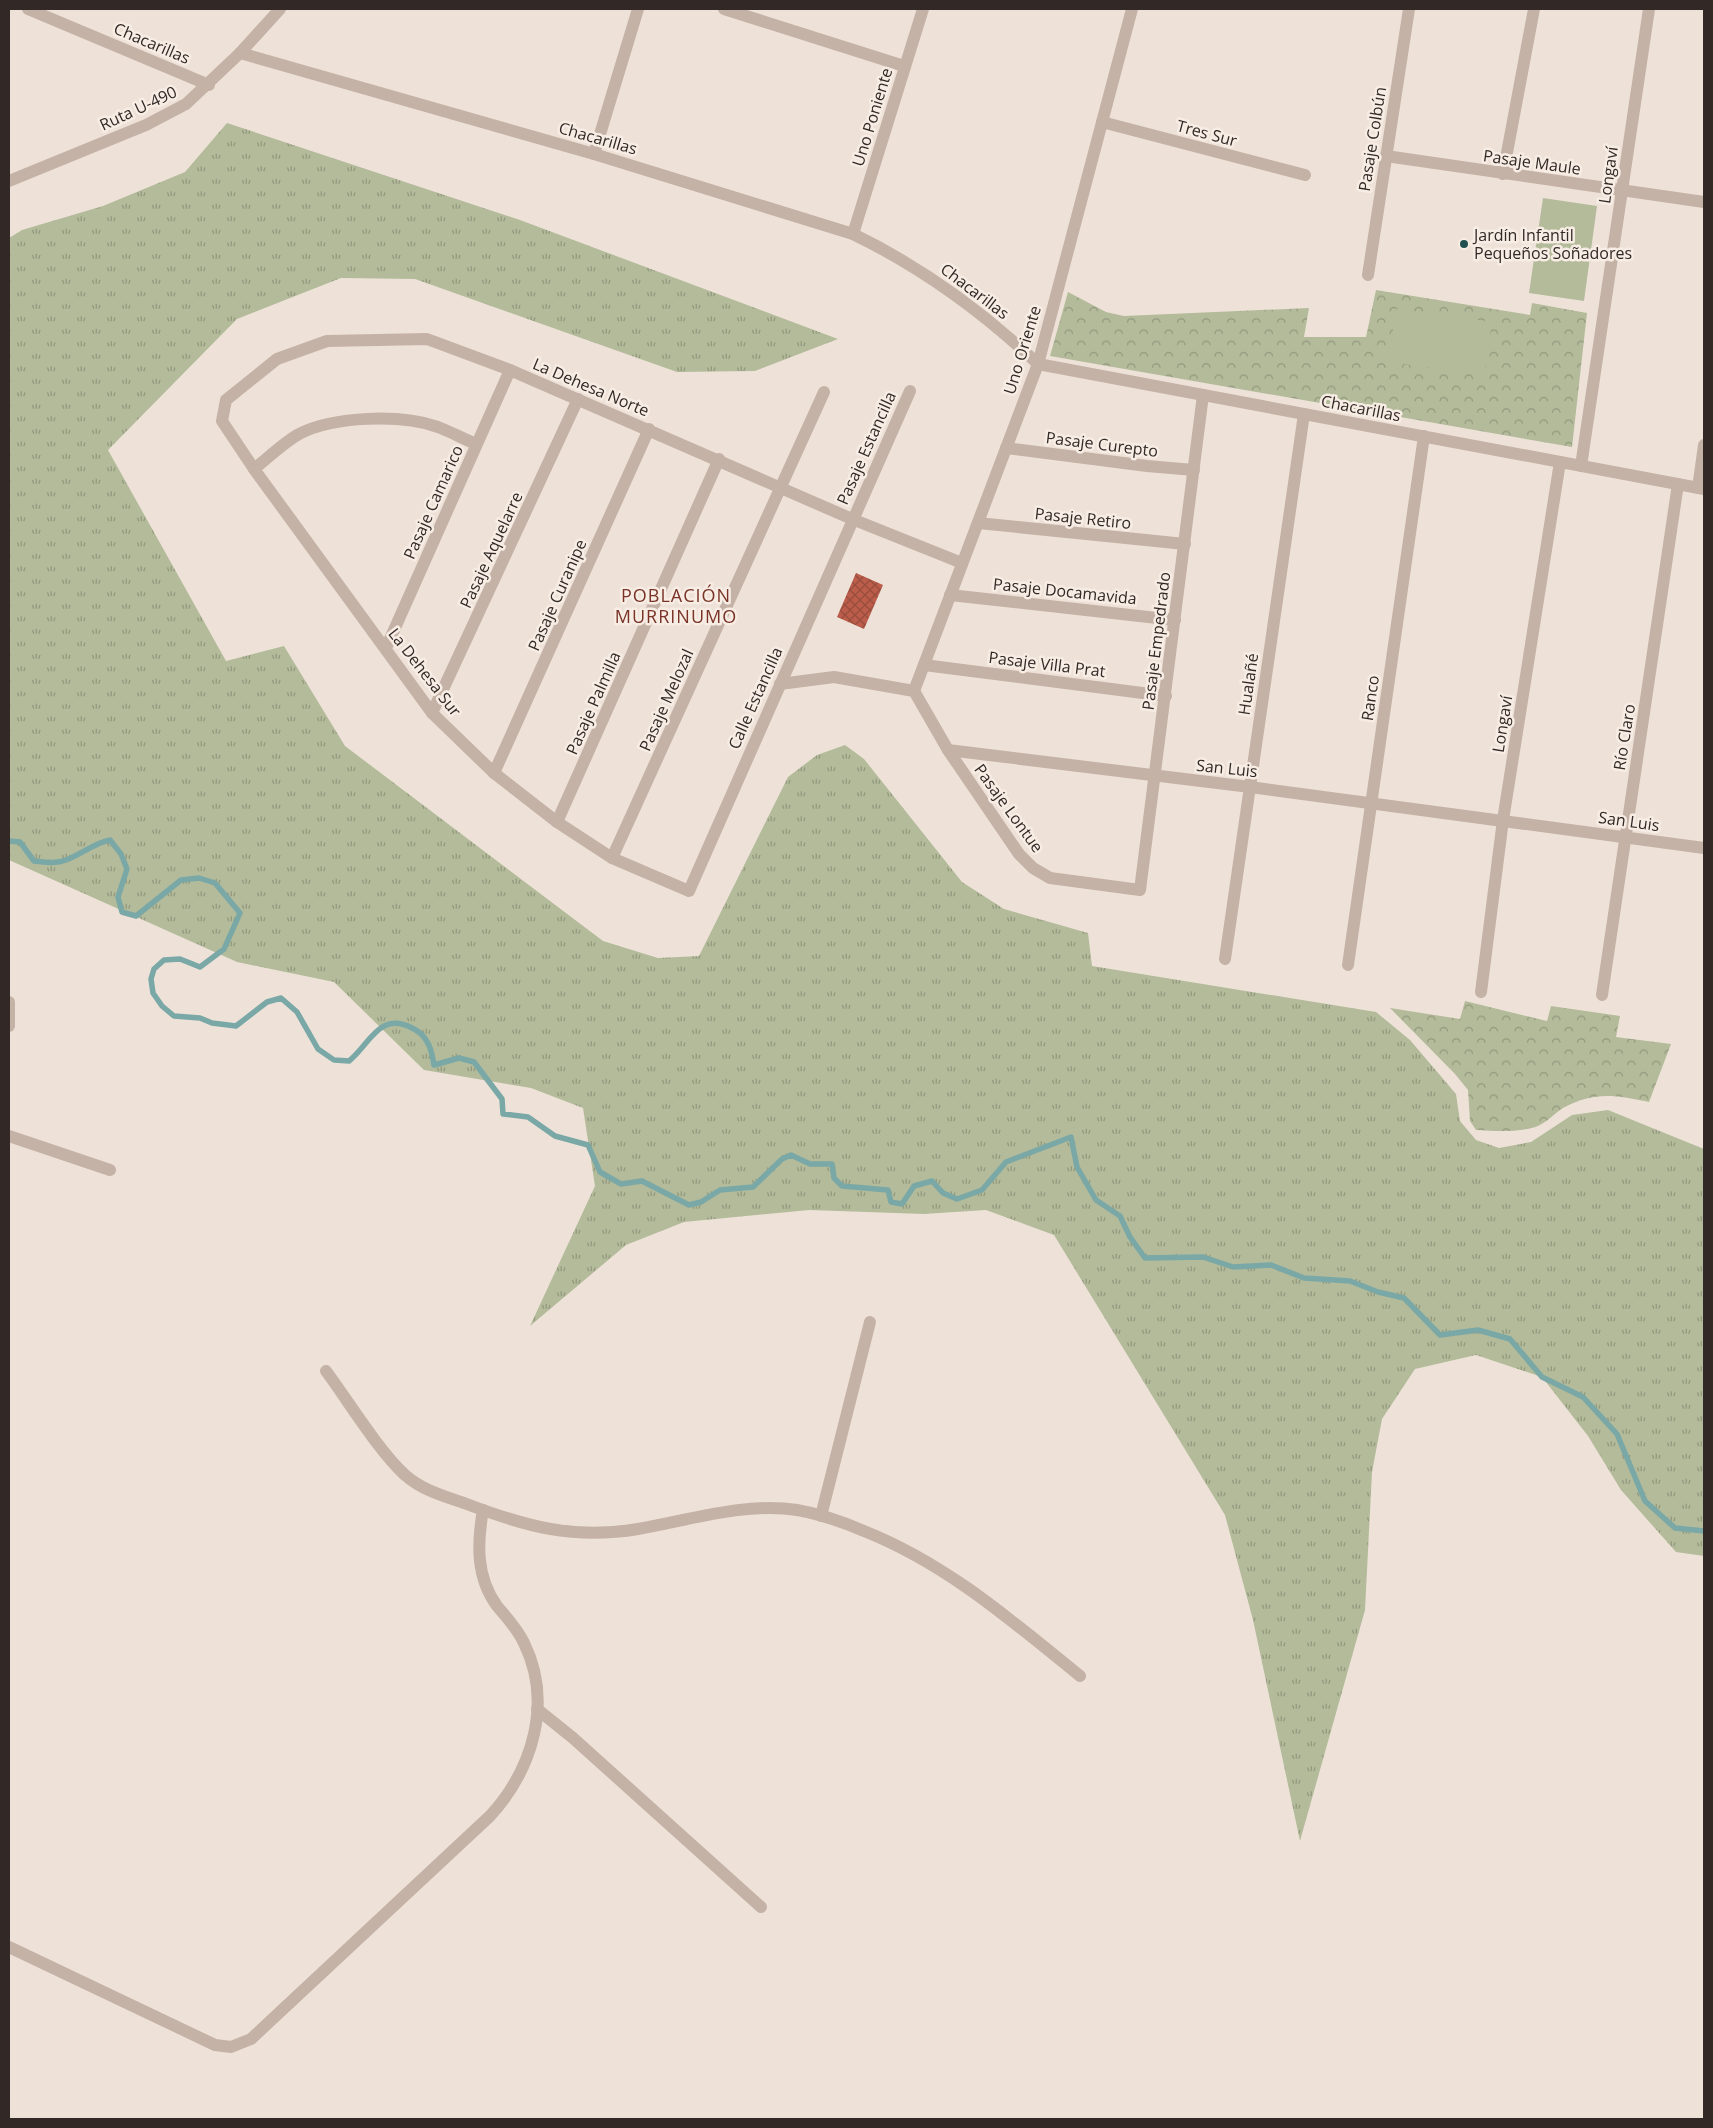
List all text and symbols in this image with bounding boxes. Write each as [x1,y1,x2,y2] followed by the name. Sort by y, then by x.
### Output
[111,17,193,69] street label: Chacarillas
[847,65,897,169] street label: Uno Poniente
[96,81,180,135] street label: Ruta U-490
[1353,85,1391,193] street label: Pasaje Colbún
[1175,114,1240,152] street label: Tres Sur
[556,116,640,160] street label: Chacarillas
[1482,144,1582,180] street label: Pasaje Maule
[1593,144,1623,205] street label: Longaví
[1472,224,1632,264] place label: Jardín Infantil Pequeños Soñadores
[1458,238,1470,250] marker: Jardín Infantil Pequeños Soñadores
[936,258,1014,324] street label: Chacarillas
[998,303,1046,397] street label: Uno Oriente
[529,353,653,421] street label: La Dehesa Norte
[831,388,901,508] street label: Pasaje Estancilla
[1319,390,1403,426] street label: Chacarillas
[1045,426,1159,462] street label: Pasaje Curepto
[398,441,468,563] street label: Pasaje Camarico
[454,488,528,612] street label: Pasaje Aquelarre
[1034,502,1132,534] street label: Pasaje Retiro
[523,536,591,654] street label: Pasaje Curanipe
[1137,571,1175,711] street label: Pasaje Empedrado
[992,573,1138,609] street label: Pasaje Docamavida
[615,583,737,628] district label: POBLACIÓN MURRINUMO
[384,623,467,721] street label: La Dehesa Sur
[723,643,787,753] street label: Calle Estancilla
[634,645,698,755] street label: Pasaje Melozal
[987,646,1107,682] street label: Pasaje Villa Prat
[560,648,626,758] street label: Pasaje Palmilla
[1233,652,1263,716] street label: Hualañé
[1356,674,1384,722] street label: Ranco
[1487,693,1518,754] street label: Longaví
[1608,702,1640,772] street label: Río Claro
[1195,754,1259,782] street label: San Luis
[969,759,1049,857] street label: Pasaje Lontue
[1597,806,1661,836] street label: San Luis

